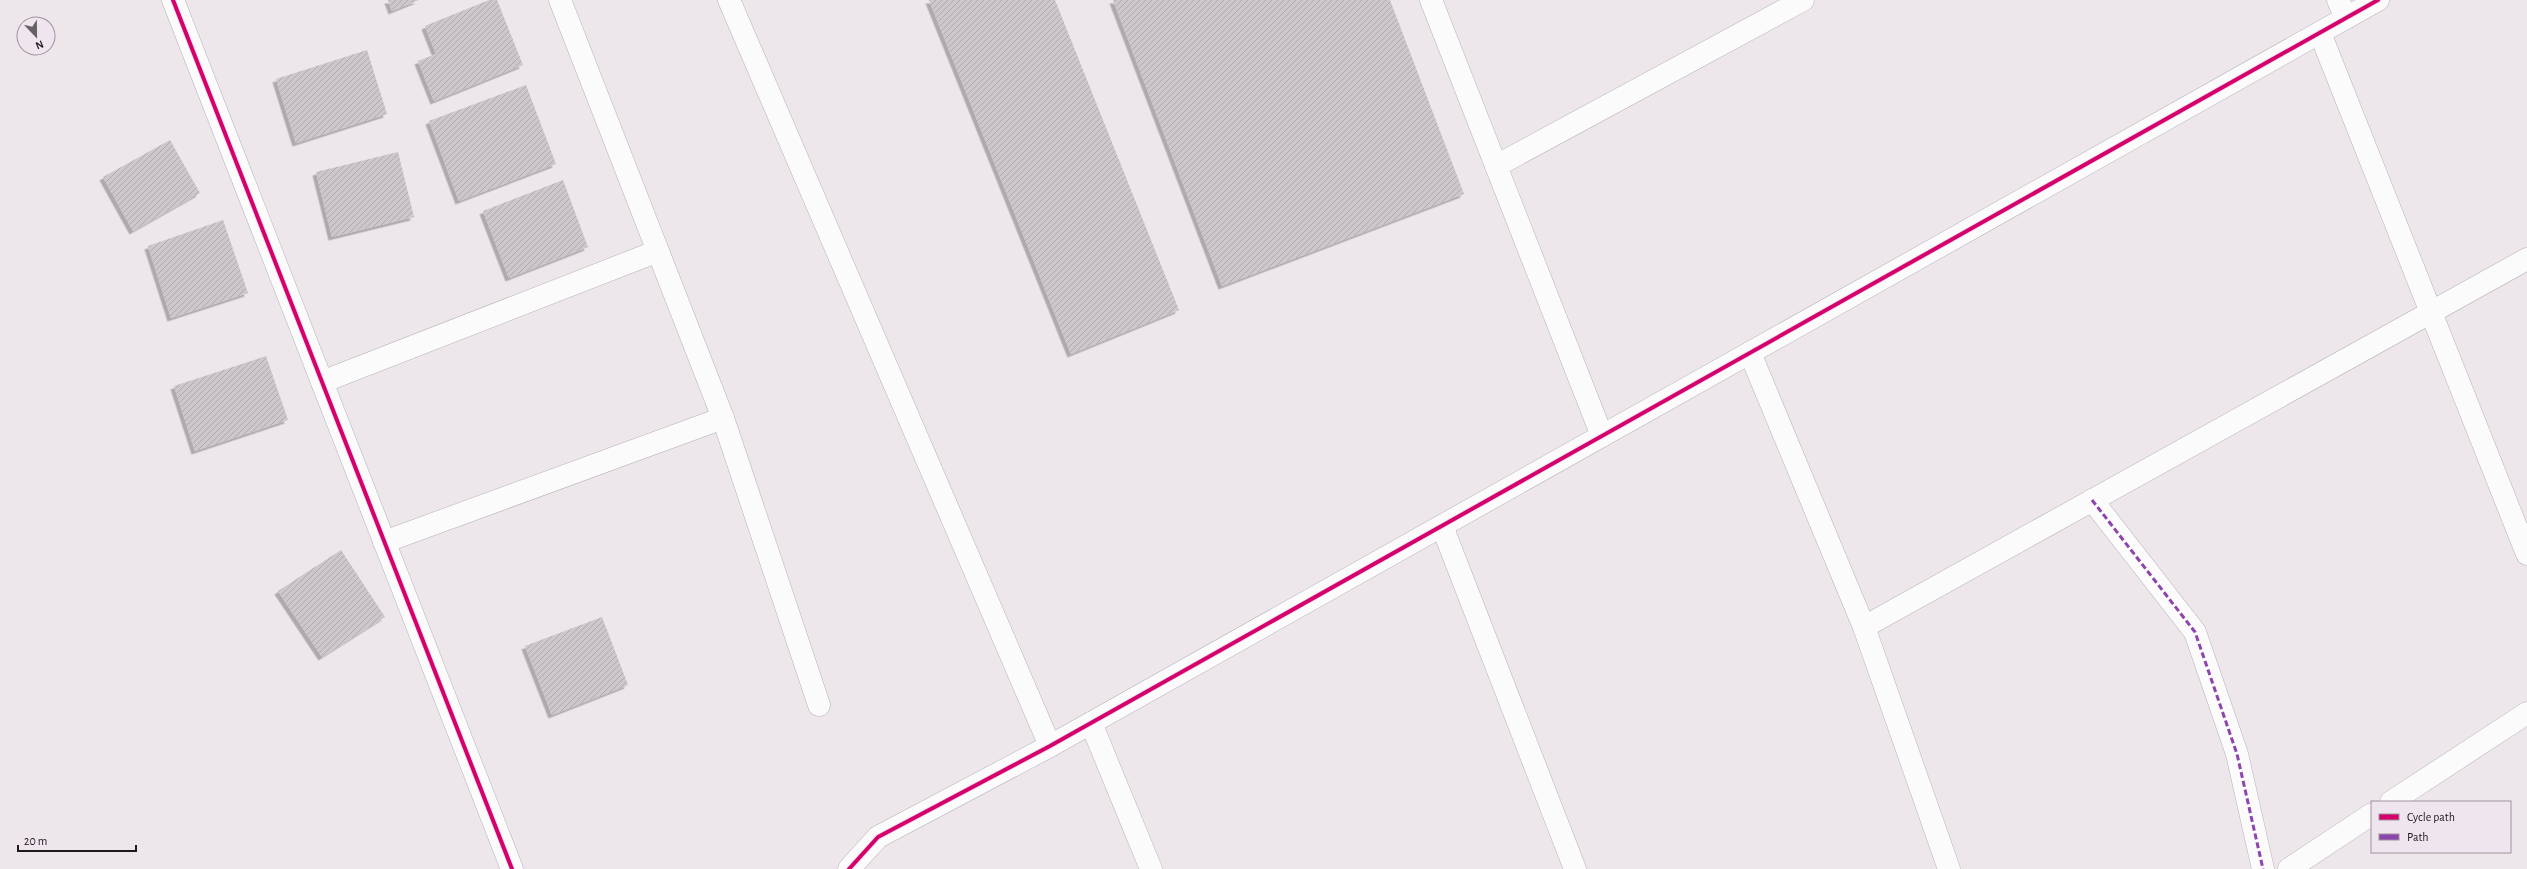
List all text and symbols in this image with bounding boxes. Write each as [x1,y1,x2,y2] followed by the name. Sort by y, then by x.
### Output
[16,16,56,56] north arrow
[34,38,45,51] text: N
[2371,801,2511,853] legend
[2407,811,2455,824] text: Cycle path
[18,827,136,853] scale bar
[2407,831,2429,843] text: Path
[24,835,47,847] text: 20 m

